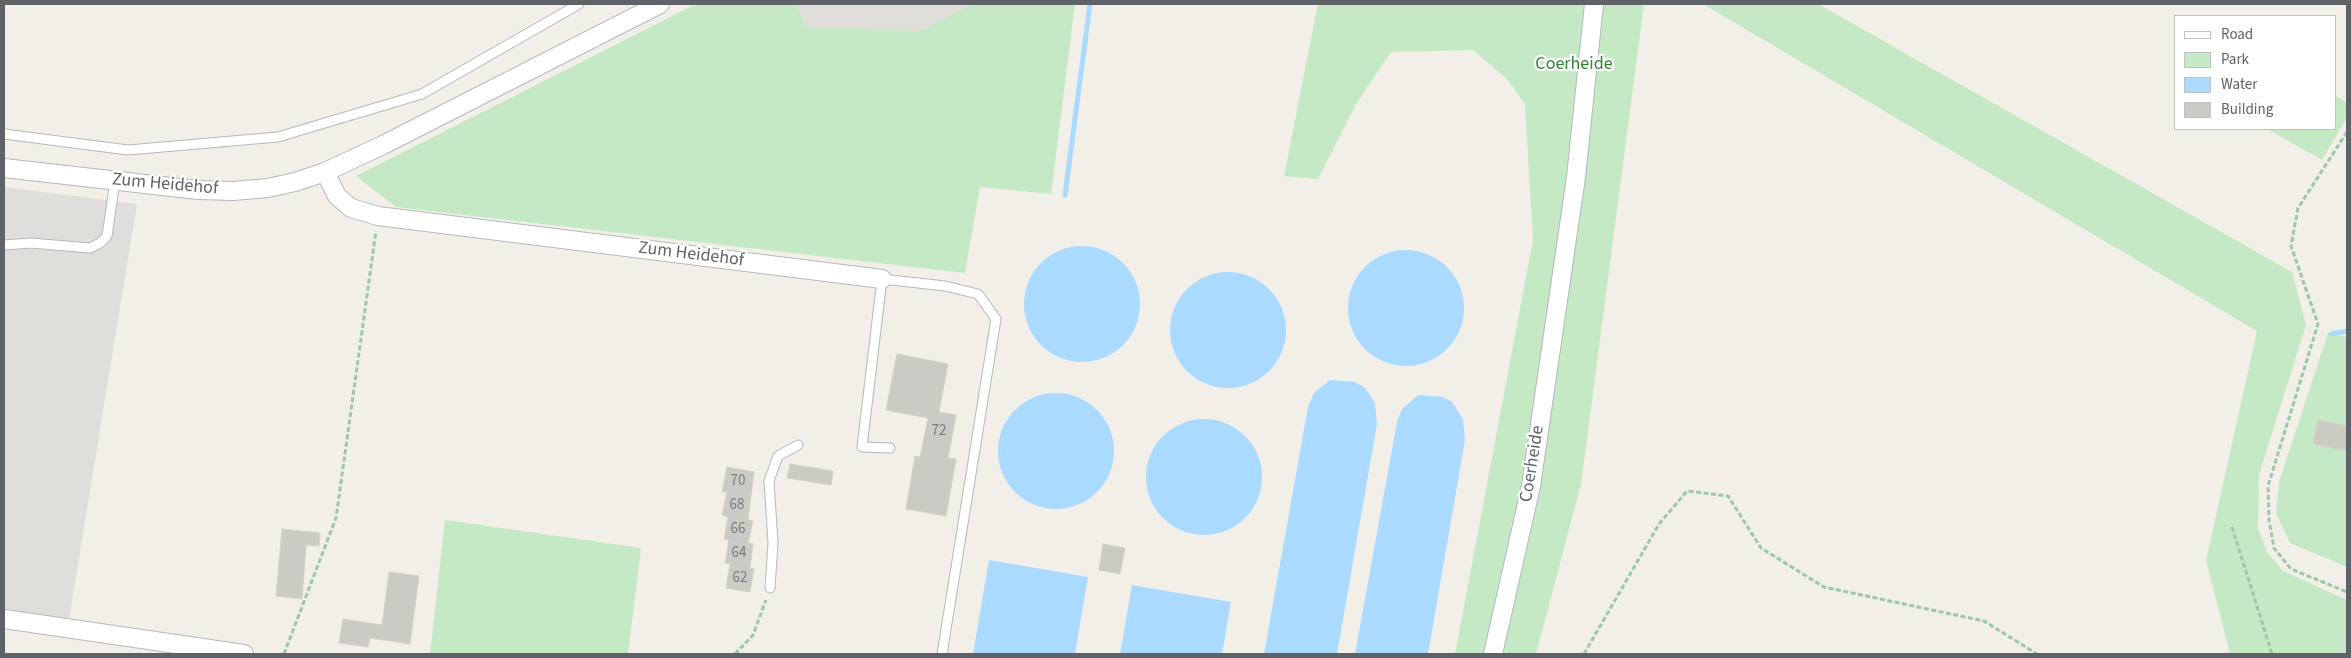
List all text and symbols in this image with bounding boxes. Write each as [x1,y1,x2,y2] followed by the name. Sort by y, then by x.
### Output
[2174,15,2336,130] legend
[2221,24,2253,45] text: Road
[2221,49,2249,70] text: Park
[1535,54,1613,76] park label: Coerheide
[2221,74,2257,95] text: Water
[2221,99,2273,120] text: Building
[111,170,219,200] street label: Zum Heidehof
[637,238,745,272] street label: Zum Heidehof
[932,423,946,441] house number: 72
[1516,424,1550,504] street label: Coerheide
[731,473,745,491] house number: 70
[730,497,744,515] house number: 68
[731,521,745,539] house number: 66
[732,545,746,563] house number: 64
[733,570,747,588] house number: 62

